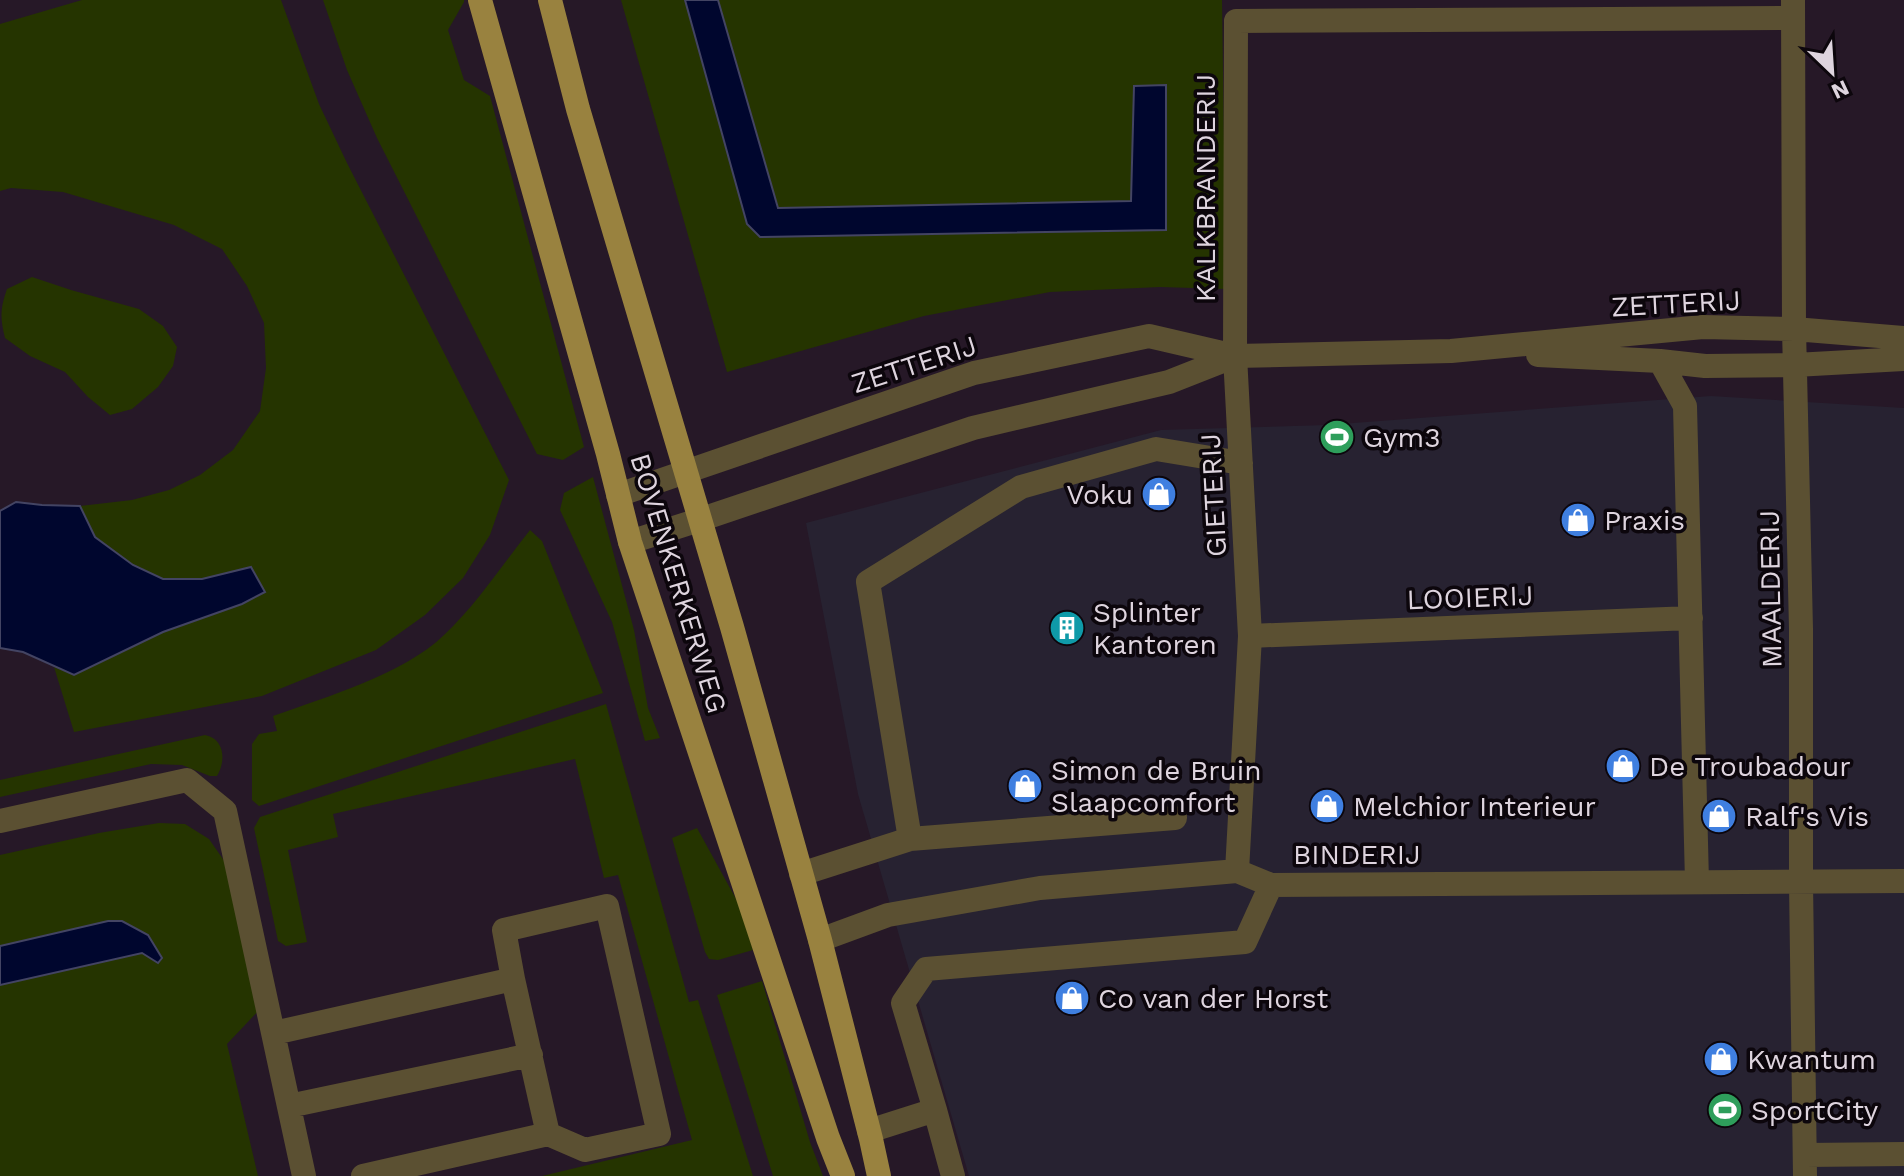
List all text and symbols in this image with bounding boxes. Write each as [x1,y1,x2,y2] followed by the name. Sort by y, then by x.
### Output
[1792,32,1872,112] north arrow
[1189,74,1222,302] street label: KALKBRANDERIJ
[1828,75,1853,104] text: N
[1610,284,1742,323] street label: ZETTERIJ
[847,329,981,400] street label: ZETTERIJ
[1318,418,1356,456] sports icon: Gym3
[1363,421,1441,454] place label: Gym3
[1194,432,1233,558] street label: GIETERIJ
[623,449,734,717] street label: BOVENKERKERWEG
[1140,475,1178,513] shop icon: Voku
[1066,478,1133,511] place label: Voku
[1559,501,1597,539] shop icon: Praxis
[1604,504,1685,537] place label: Praxis
[1753,509,1788,668] street label: MAALDERIJ
[1406,579,1534,616] street label: LOOIERIJ
[1093,596,1217,661] place label: Splinter Kantoren
[1048,609,1086,647] building icon: Splinter Kantoren
[1604,747,1642,785] shop icon: De Troubadour
[1649,750,1851,783] place label: De Troubadour
[1051,754,1262,819] place label: Simon de Bruin Slaapcomfort
[1006,767,1044,805] shop icon: Simon de Bruin Slaapcomfort
[1308,787,1346,825] shop icon: Melchior Interieur
[1353,790,1596,823] place label: Melchior Interieur
[1700,797,1738,835] shop icon: Ralf's Vis
[1745,800,1869,833] place label: Ralf's Vis
[1293,838,1421,871] street label: BINDERIJ
[1053,979,1091,1017] shop icon: Co van der Horst
[1098,982,1329,1015] place label: Co van der Horst
[1702,1040,1740,1078] shop icon: Kwantum
[1747,1043,1876,1076] place label: Kwantum
[1706,1091,1744,1129] sports icon: SportCity
[1751,1094,1879,1127] place label: SportCity

